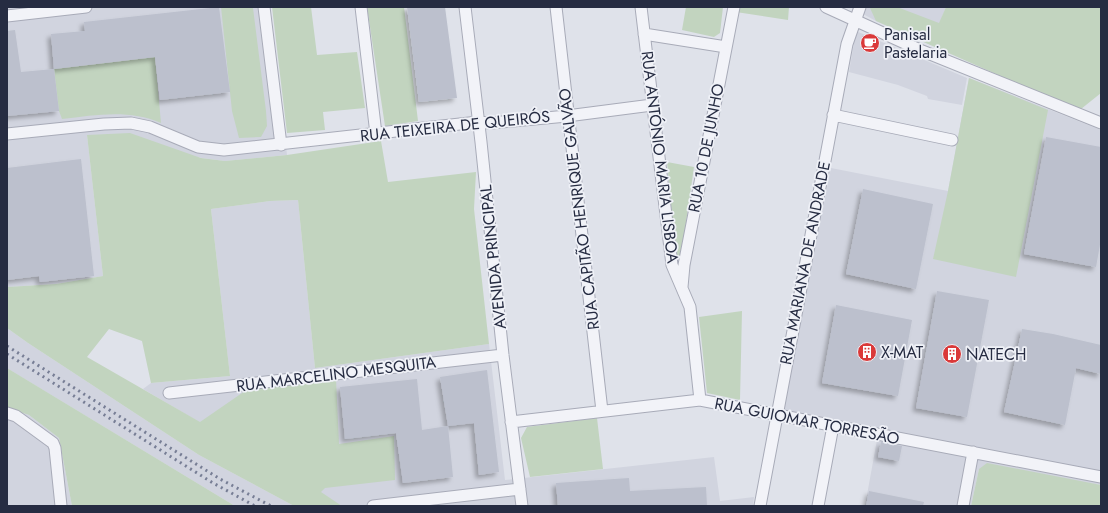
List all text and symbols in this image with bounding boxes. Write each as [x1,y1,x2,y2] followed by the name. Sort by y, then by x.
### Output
[884,23,947,64] place label: Panisal Pastelaria
[859,32,881,54] cafe icon: Panisal Pastelaria
[636,50,684,265] street label: RUA ANTÓNIO MARIA LISBOA
[682,82,730,214] street label: RUA 10 DE JUNHO
[553,87,605,331] street label: RUA CAPITÃO HENRIQUE GALVÃO
[359,105,551,147] street label: RUA TEIXEIRA DE QUEIRÓS
[774,159,836,367] street label: RUA MARIANA DE ANDRADE
[474,183,512,330] street label: AVENIDA PRINCIPAL
[856,341,878,363] building icon: X-MAT
[881,341,924,364] place label: X-MAT
[941,343,963,365] building icon: NATECH
[966,343,1026,366] place label: NATECH
[235,350,438,398] street label: RUA MARCELINO MESQUITA
[712,392,902,450] street label: RUA GUIOMAR TORRESÃO

